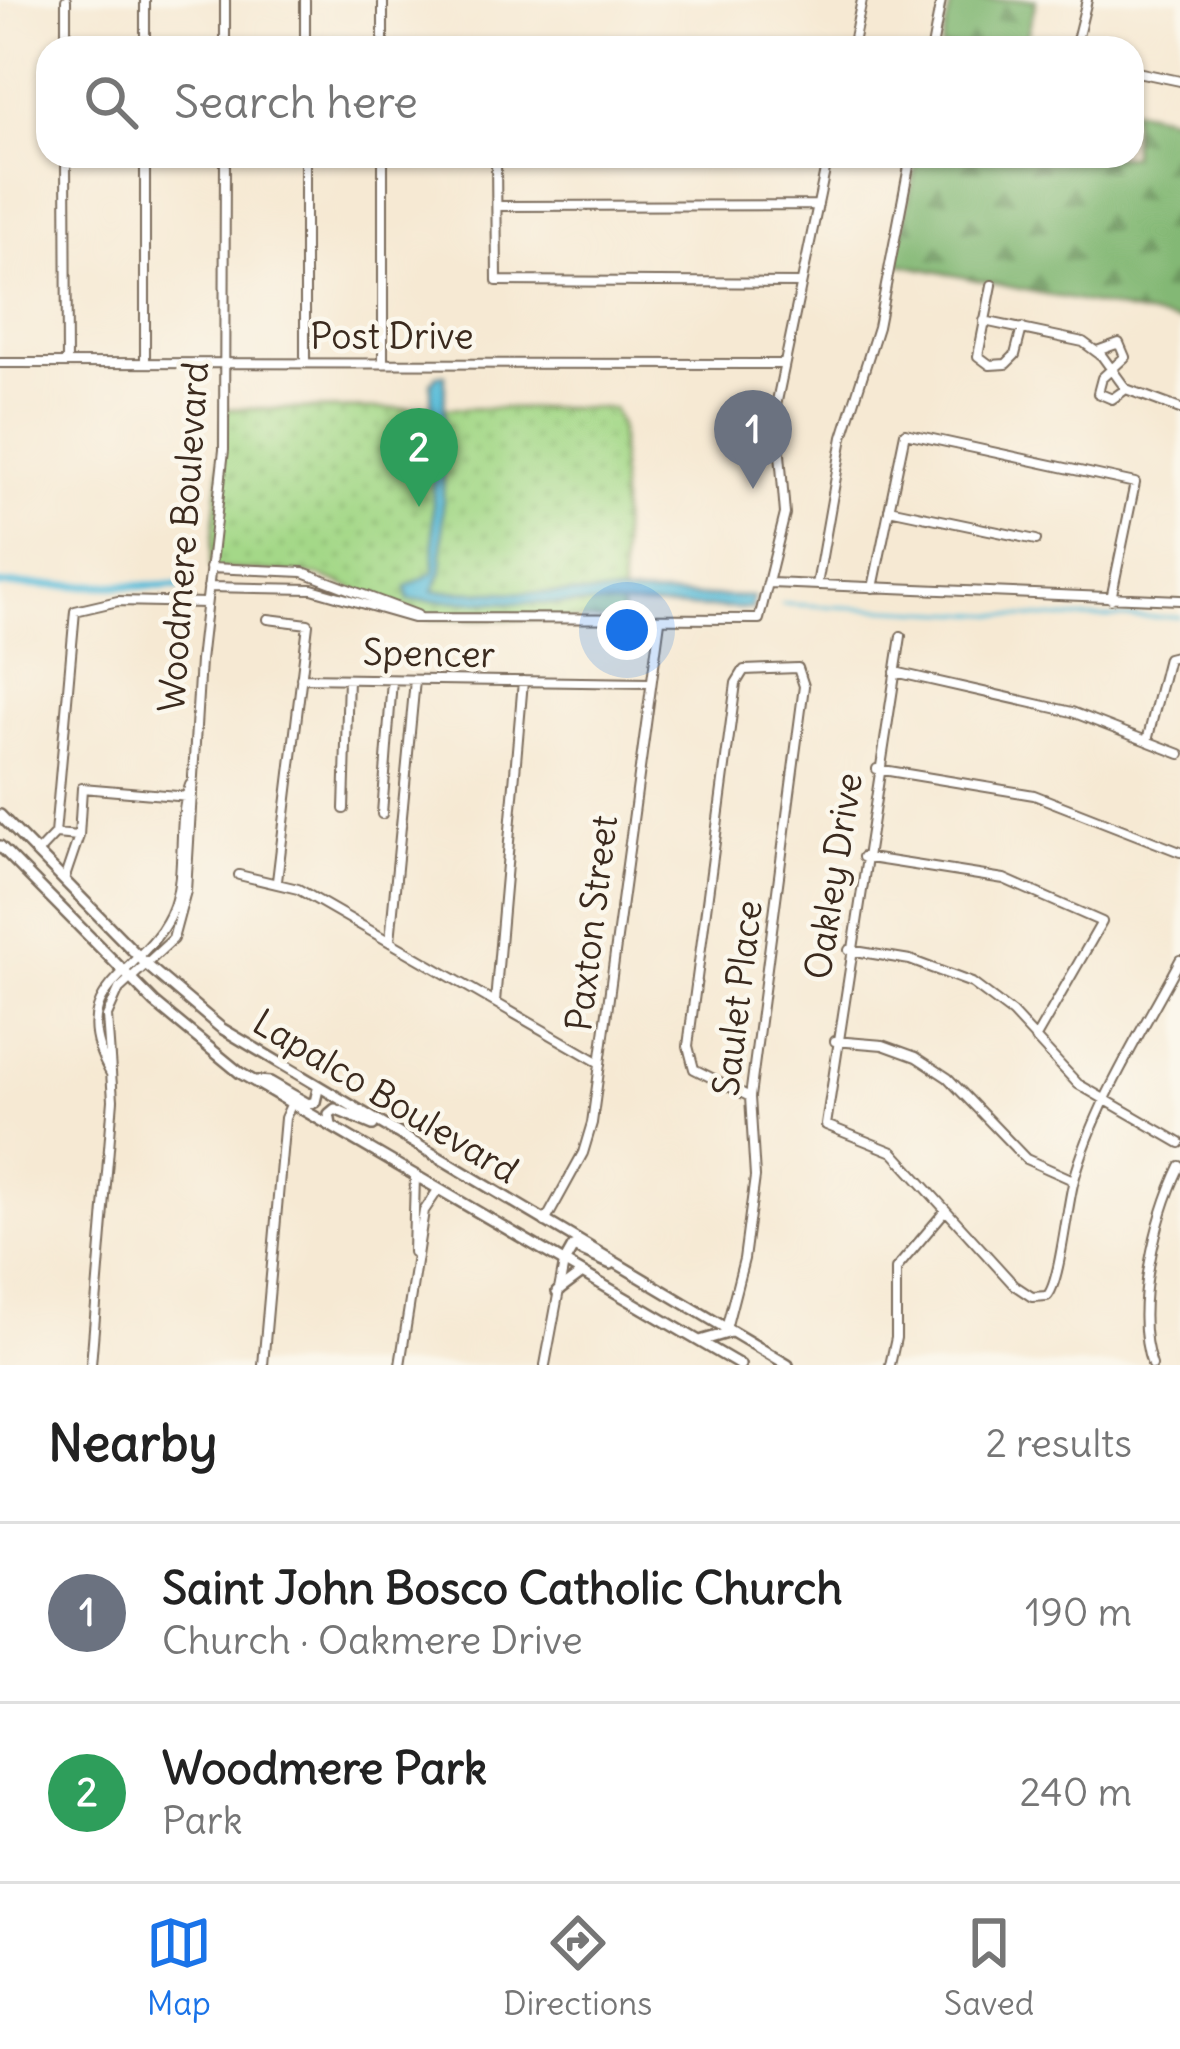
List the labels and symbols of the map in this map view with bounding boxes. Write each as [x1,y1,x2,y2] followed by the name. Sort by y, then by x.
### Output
[310,314,474,359] street label: Post Drive
[149,360,218,714] street label: Woodmere Boulevard
[714,390,792,489] pin: 1
[380,408,458,507] pin: 2
[597,600,657,660] your location
[362,630,496,677] street label: Spencer
[795,770,872,983] street label: Oakley Drive
[556,813,627,1033] street label: Paxton Street
[703,898,772,1098] street label: Saulet Place
[245,1000,527,1193] street label: Lapalco Boulevard

